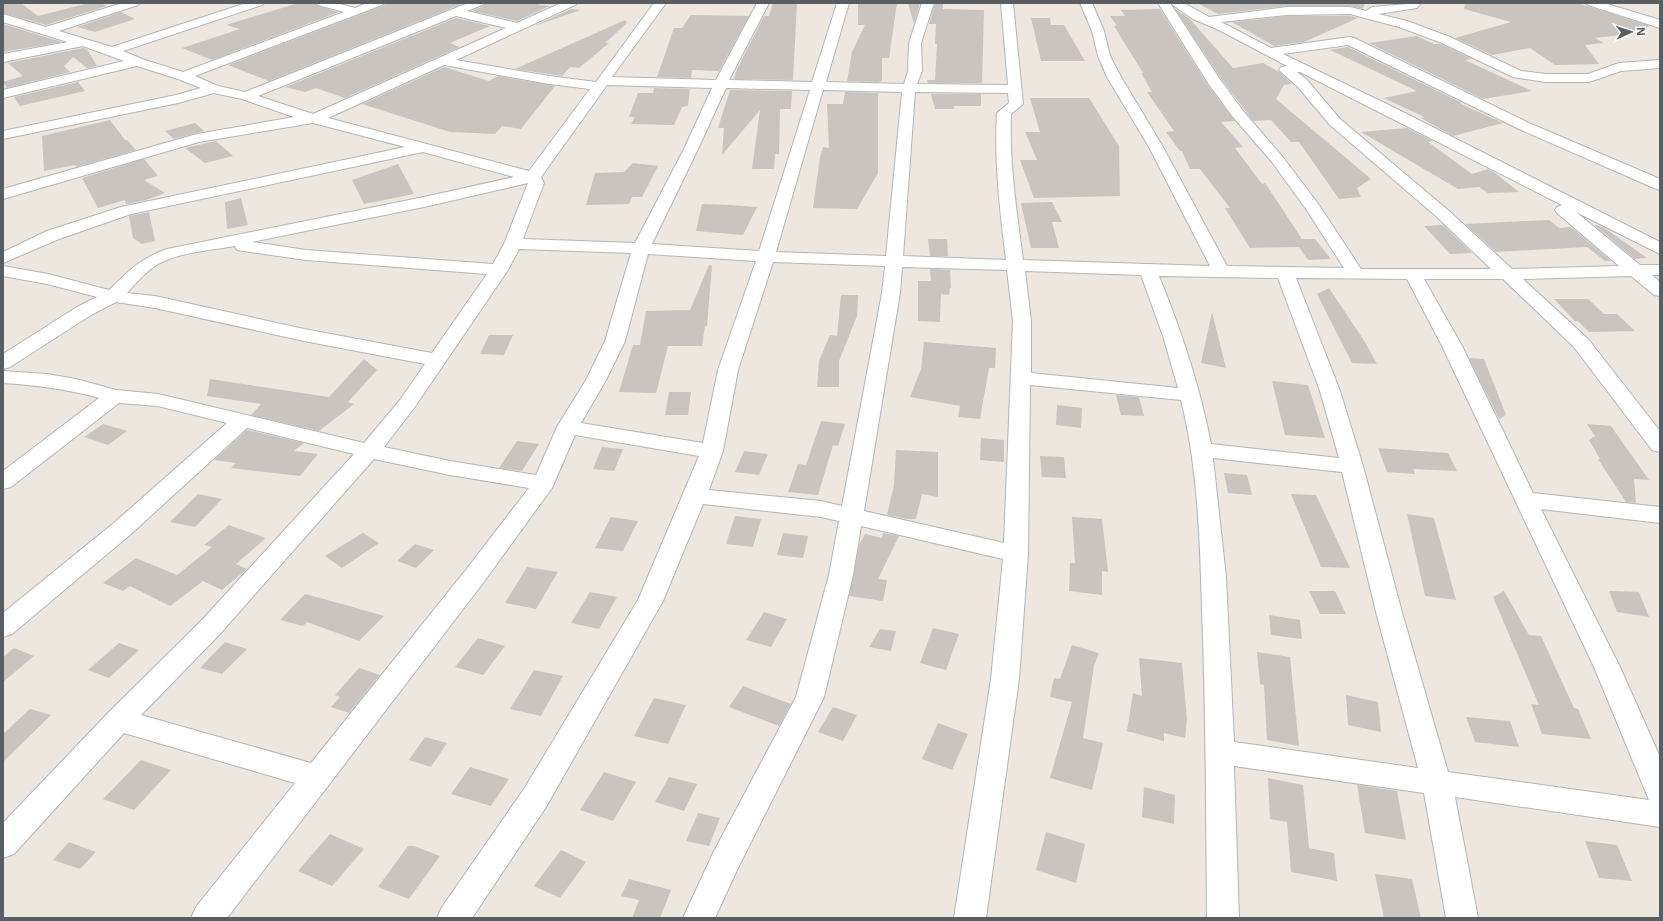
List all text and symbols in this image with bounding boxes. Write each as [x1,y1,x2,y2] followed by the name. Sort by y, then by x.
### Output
[1611,12,1651,52] north arrow
[1634,27,1649,36] text: N

